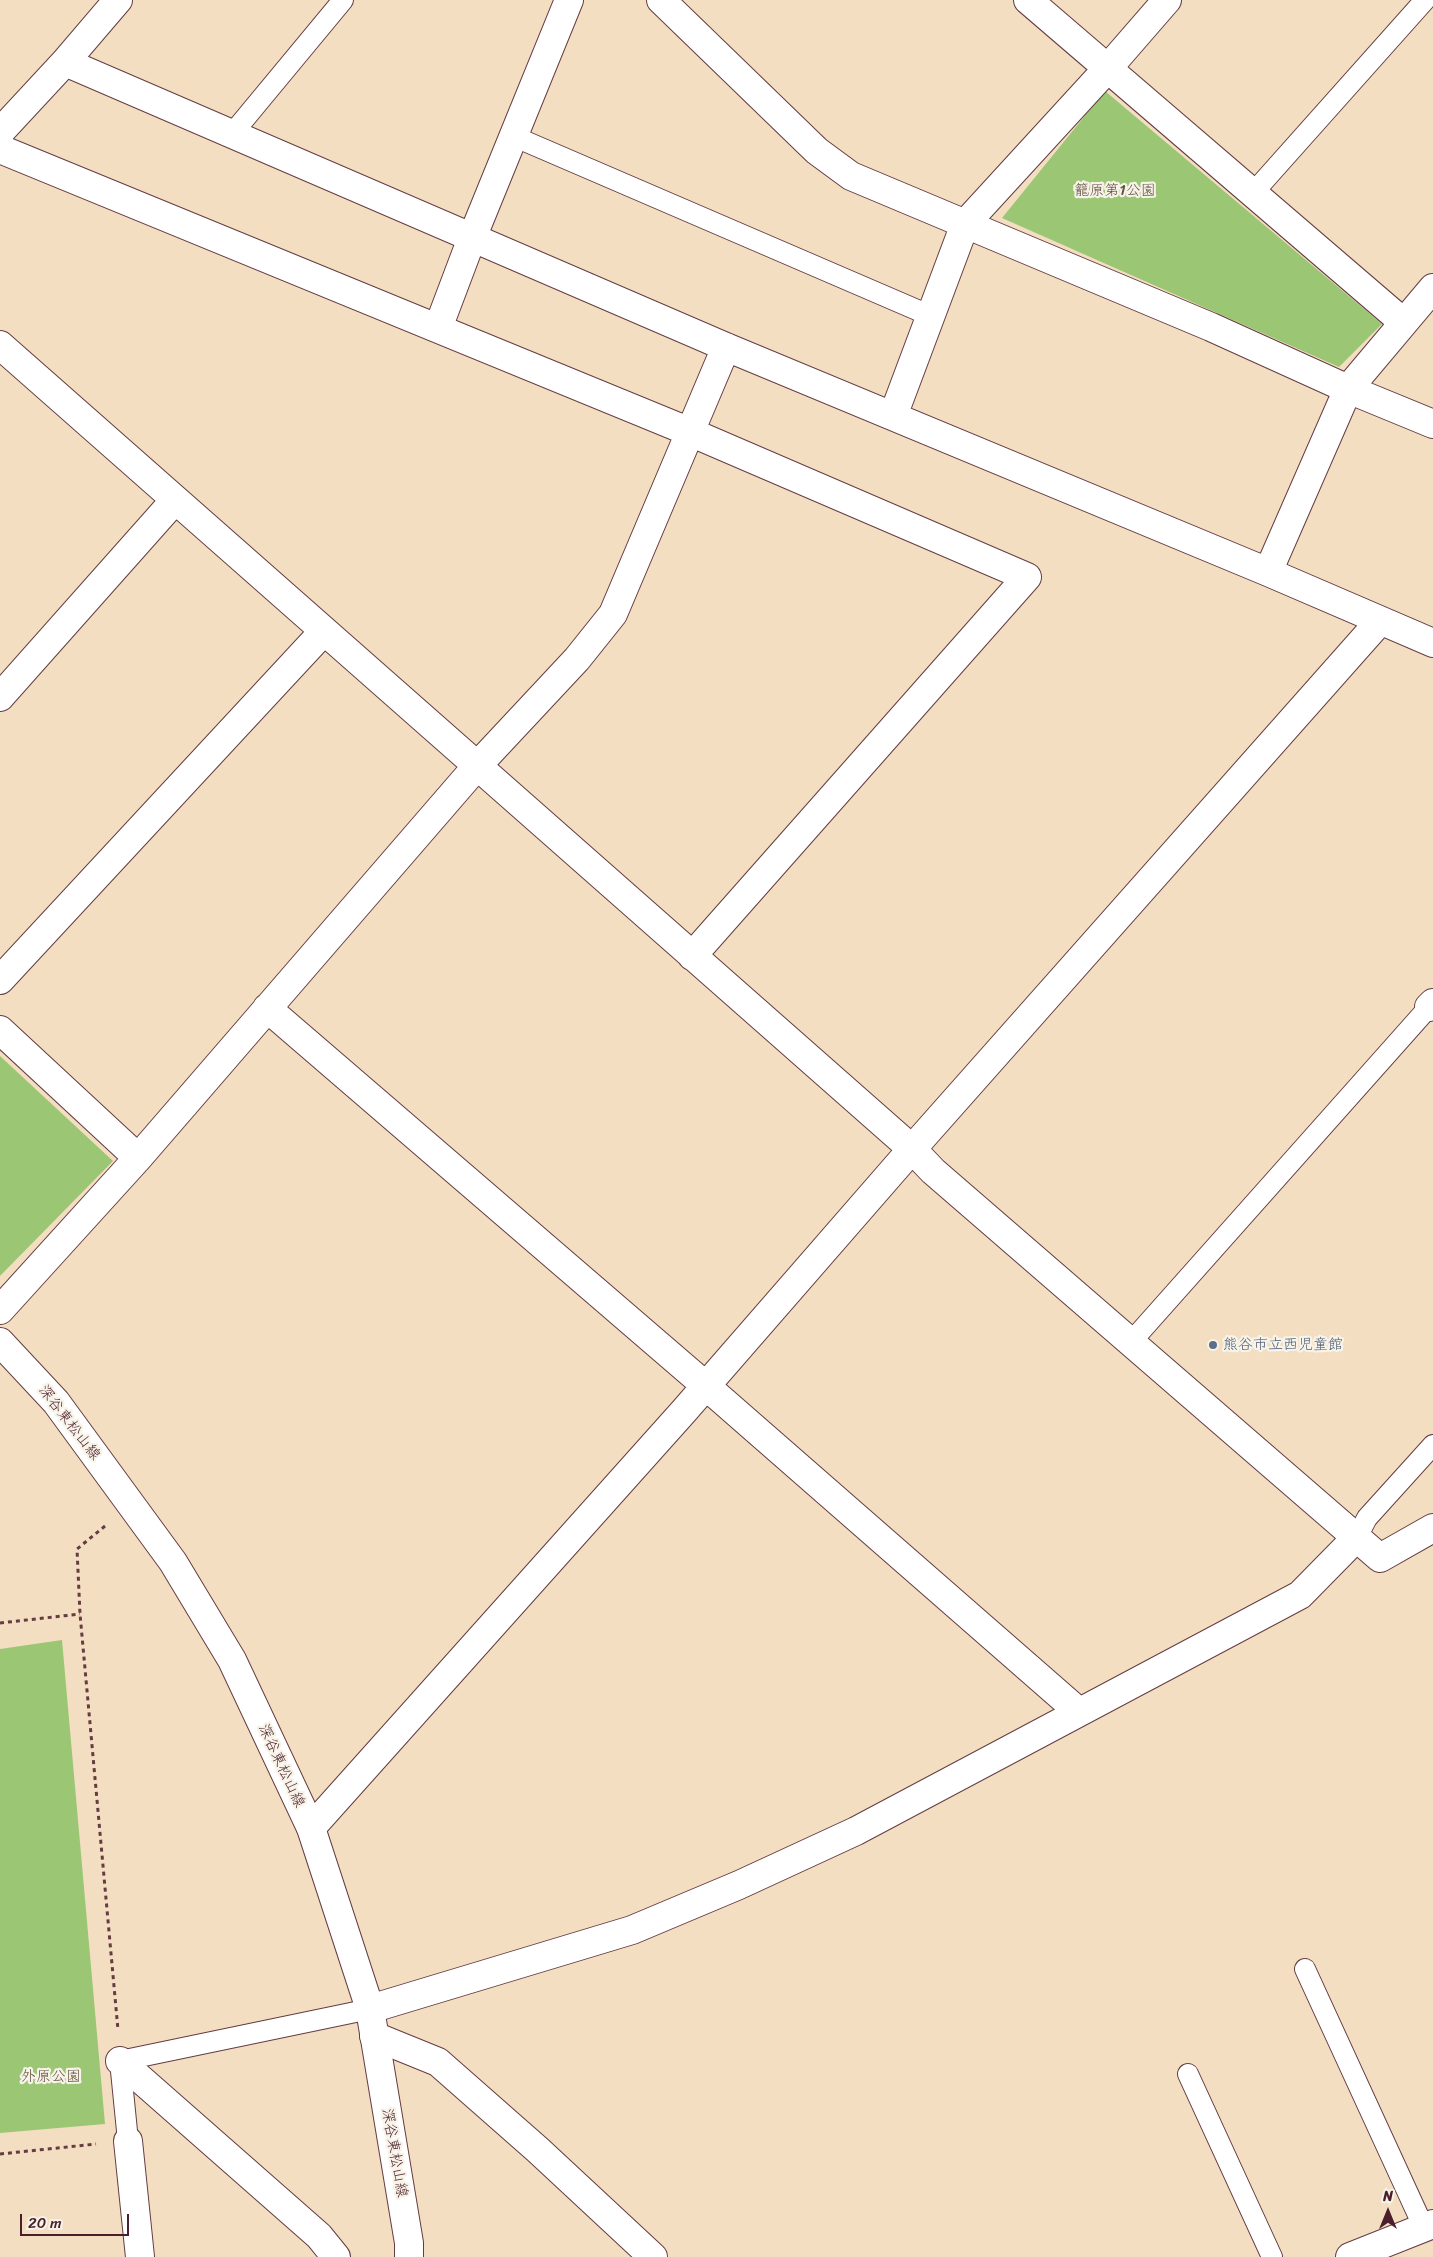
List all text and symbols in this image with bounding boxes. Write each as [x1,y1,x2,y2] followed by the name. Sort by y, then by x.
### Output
[1074,182,1156,200] park label: 籠原第1公園
[1223,1336,1343,1354] place label: 熊谷市立西児童館
[1207,1339,1219,1351] marker: 熊谷市立西児童館
[34,1382,104,1464] street label: 深谷東松山線
[254,1721,308,1811] street label: 深谷東松山線
[21,2068,81,2086] park label: 外原公園
[377,2107,411,2199] street label: 深谷東松山線
[1383,2184,1393,2209] text: N
[1363,2187,1413,2237] north arrow
[22,2204,131,2236] scale bar
[28,2210,62,2236] text: 20 m

